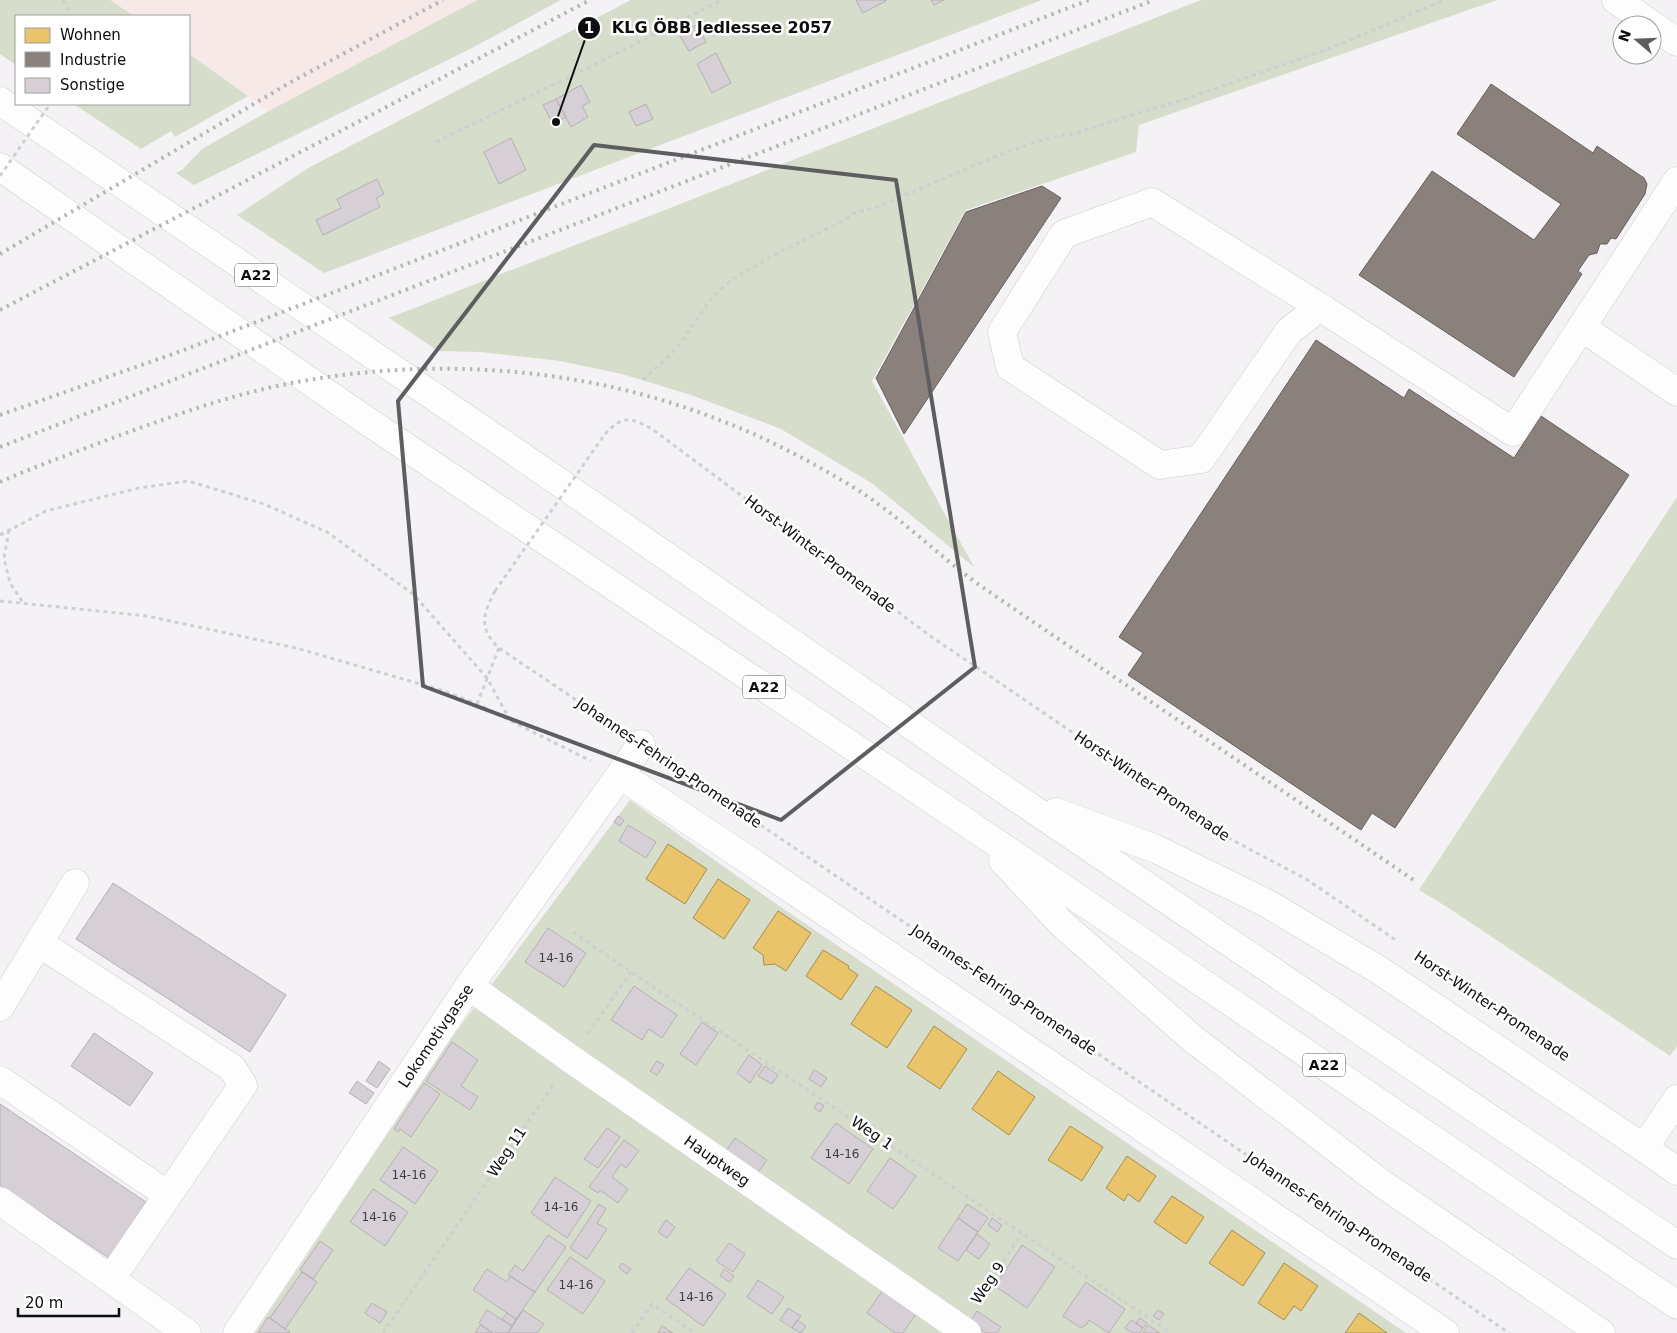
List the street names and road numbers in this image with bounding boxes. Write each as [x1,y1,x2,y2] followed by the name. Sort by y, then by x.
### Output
[235,264,277,286] road number: A22
[741,491,899,617] street label: Horst-Winter-Promenade
[743,676,785,699] road number: A22
[572,693,765,832] street label: Johannes-Fehring-Promenade
[1071,727,1233,845] street label: Horst-Winter-Promenade
[907,920,1100,1059] street label: Johannes-Fehring-Promenade
[1411,947,1573,1065] street label: Horst-Winter-Promenade
[395,981,477,1091] street label: Lokomotivgasse
[1303,1054,1345,1076] road number: A22
[847,1112,897,1154] street label: Weg 1
[484,1124,530,1180] street label: Weg 11
[681,1132,753,1190] street label: Hauptweg
[1242,1147,1435,1286] street label: Johannes-Fehring-Promenade
[967,1258,1009,1308] street label: Weg 9

